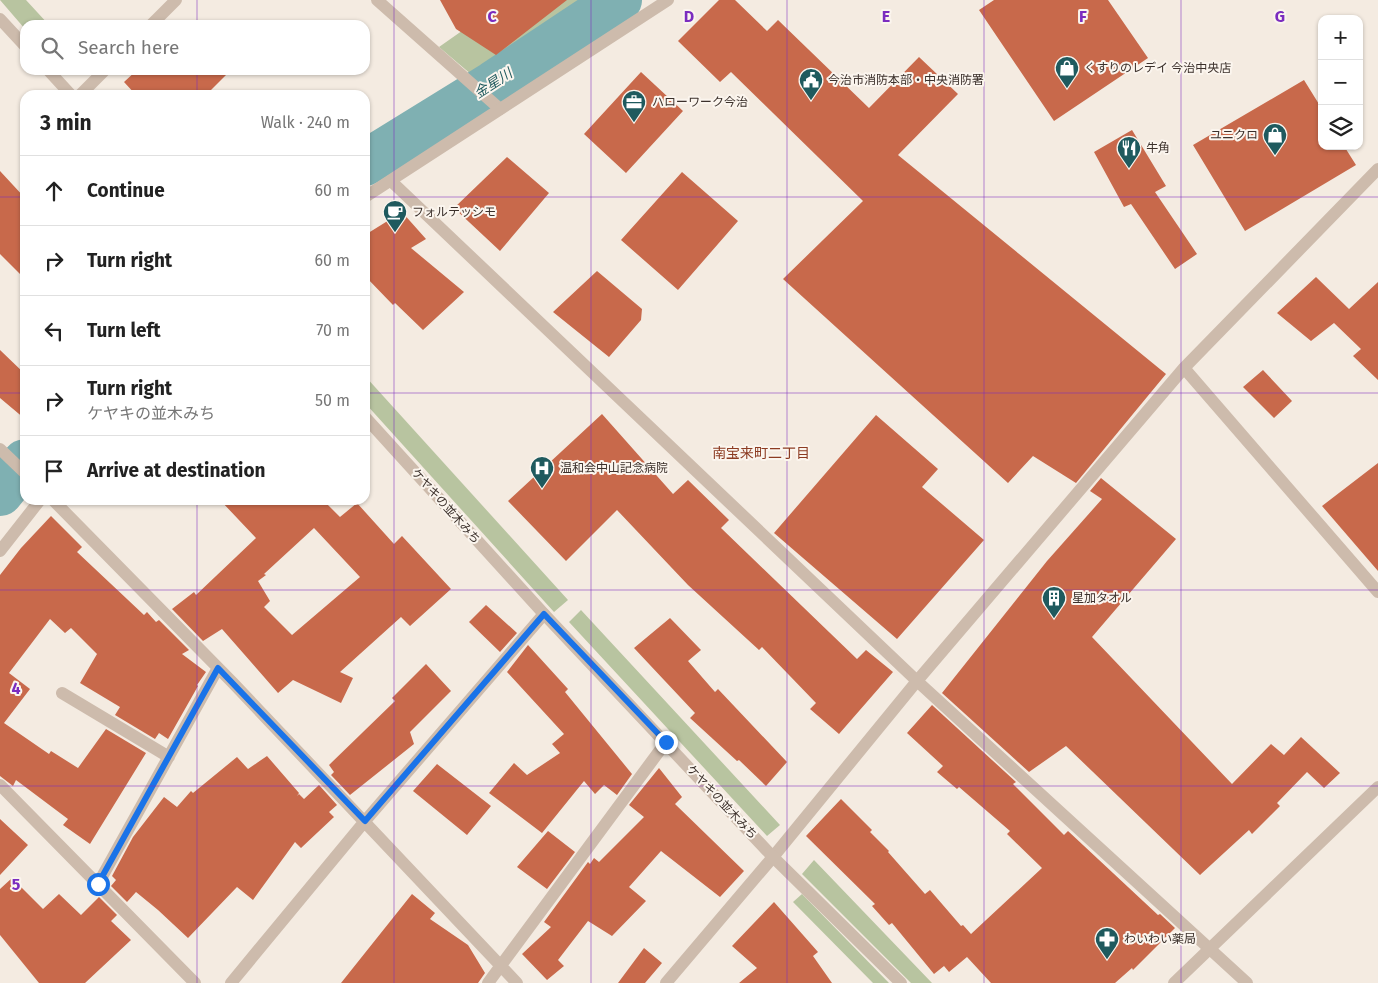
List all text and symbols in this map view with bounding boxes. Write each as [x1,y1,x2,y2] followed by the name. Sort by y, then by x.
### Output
[487,7,497,26] text: C
[684,7,694,26] text: D
[882,7,890,26] text: E
[1079,7,1087,26] text: F
[1275,7,1285,26] text: G
[1318,15,1363,150] map controls
[1318,15,1363,60] button: +
[20,20,370,75] search box
[38,34,66,62] icon: search
[78,36,179,59] text: Search here
[1054,55,1080,89] shop icon: くすりのレデイ 今治中央店
[1318,60,1363,105] button: −
[1084,61,1231,75] place label: くすりのレデイ 今治中央店
[471,64,517,102] water label: 金星川
[798,67,824,101] public building icon: 今治市消防本部・中央消防署
[828,73,984,87] place label: 今治市消防本部・中央消防署
[621,89,647,123] office icon: ハローワーク今治
[652,95,748,109] place label: ハローワーク今治
[1318,105,1363,150] button: layers
[40,110,92,136] text: 3 min
[261,113,350,132] text: Walk · 240 m
[1262,122,1288,156] shop icon: ユニクロ
[1210,128,1258,142] place label: ユニクロ
[1116,135,1142,169] restaurant icon: 牛角
[1146,141,1170,155] place label: 牛角
[40,177,68,205] icon: ahead
[87,179,165,202] text: Continue
[315,181,350,200] text: 60 m
[382,199,408,233] cafe icon: フォルテッシモ
[412,205,496,219] place label: フォルテッシモ
[40,247,68,275] icon: right
[87,249,172,272] text: Turn right
[315,251,350,270] text: 60 m
[40,317,68,345] icon: left
[87,319,161,342] text: Turn left
[316,321,350,340] text: 70 m
[87,377,172,400] text: Turn right
[40,387,68,415] icon: right
[315,391,350,410] text: 50 m
[87,404,215,423] text: ケヤキの並木みち
[712,445,810,462] district label: 南宝来町二丁目
[529,455,555,489] hospital icon: 温和会中山記念病院
[40,457,68,485] icon: arrive
[87,459,266,482] text: Arrive at destination
[560,461,668,475] place label: 温和会中山記念病院
[409,466,483,546] street label: ケヤキの並木みち
[1041,585,1067,619] building icon: 星加タオル
[1072,591,1132,605] place label: 星加タオル
[11,679,21,698] text: 4
[655,731,678,754] route end
[684,762,760,842] street label: ケヤキの並木みち
[87,873,110,896] route start
[12,875,21,894] text: 5
[1094,926,1120,960] pharmacy icon: わいわい薬局
[1124,932,1196,946] place label: わいわい薬局

